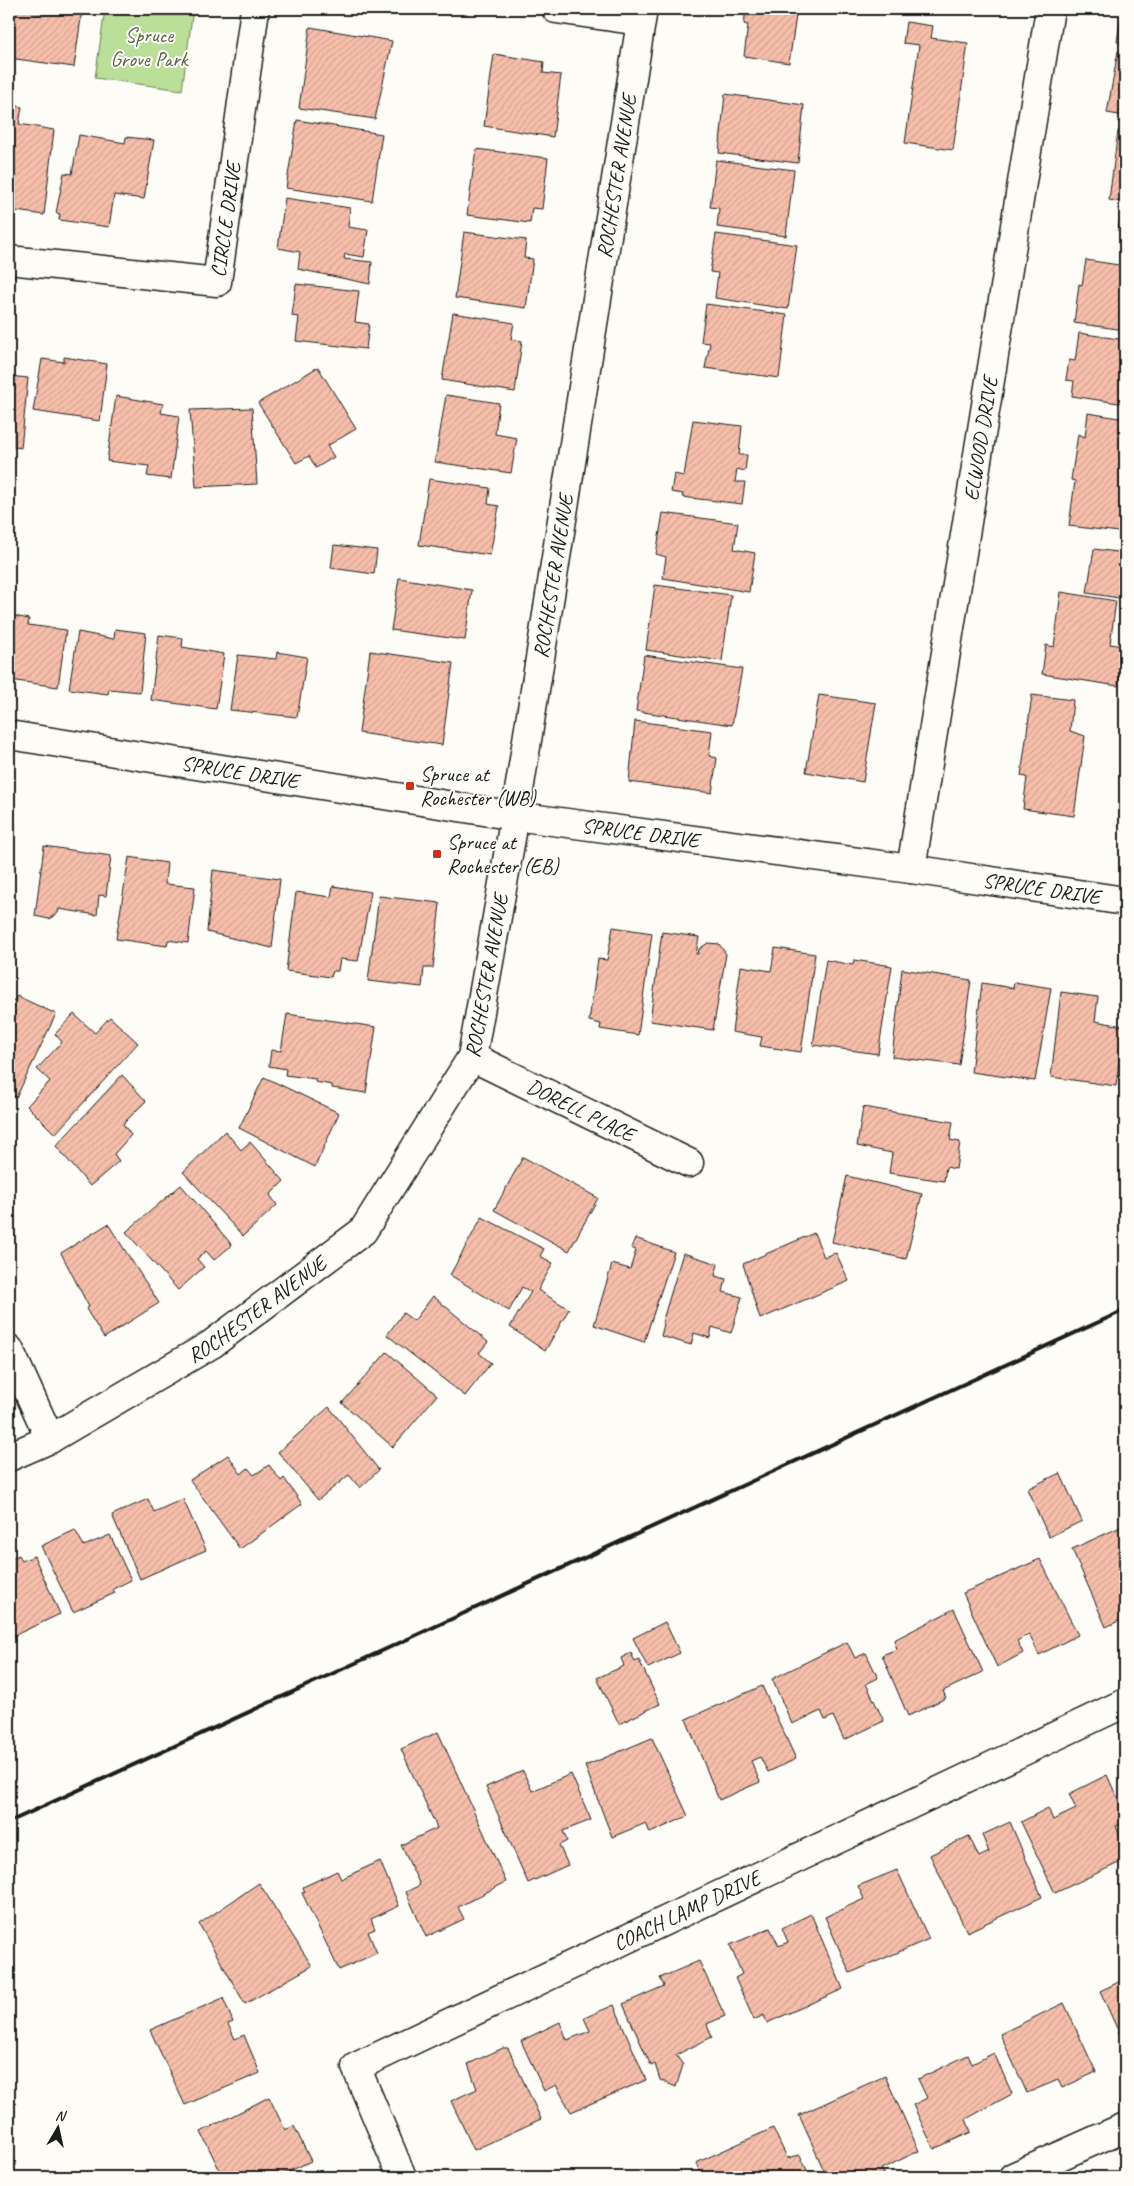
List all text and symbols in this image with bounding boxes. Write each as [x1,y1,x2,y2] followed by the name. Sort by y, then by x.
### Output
[111,22,190,72] park label: Spruce Grove Park
[591,90,643,260] street label: ROCHESTER AVENUE
[205,158,247,279] street label: CIRCLE DRIVE
[958,372,1004,502] street label: ELWOOD DRIVE
[527,490,579,660] street label: ROCHESTER AVENUE
[180,750,303,795] street label: SPRUCE DRIVE
[420,761,537,811] place label: Spruce at Rochester (WB)
[404,780,416,792] marker: Spruce at Rochester (WB)
[580,812,704,854] street label: SPRUCE DRIVE
[447,829,560,879] place label: Spruce at Rochester (EB)
[431,848,443,860] marker: Spruce at Rochester (EB)
[981,867,1105,911] street label: SPRUCE DRIVE
[459,889,514,1059] street label: ROCHESTER AVENUE
[523,1073,641,1149] street label: DORELL PLACE
[183,1249,333,1368] street label: ROCHESTER AVENUE
[609,1864,766,1956] street label: COACH LAMP DRIVE
[32,2104,82,2154] north arrow
[54,2107,68,2125] text: N

